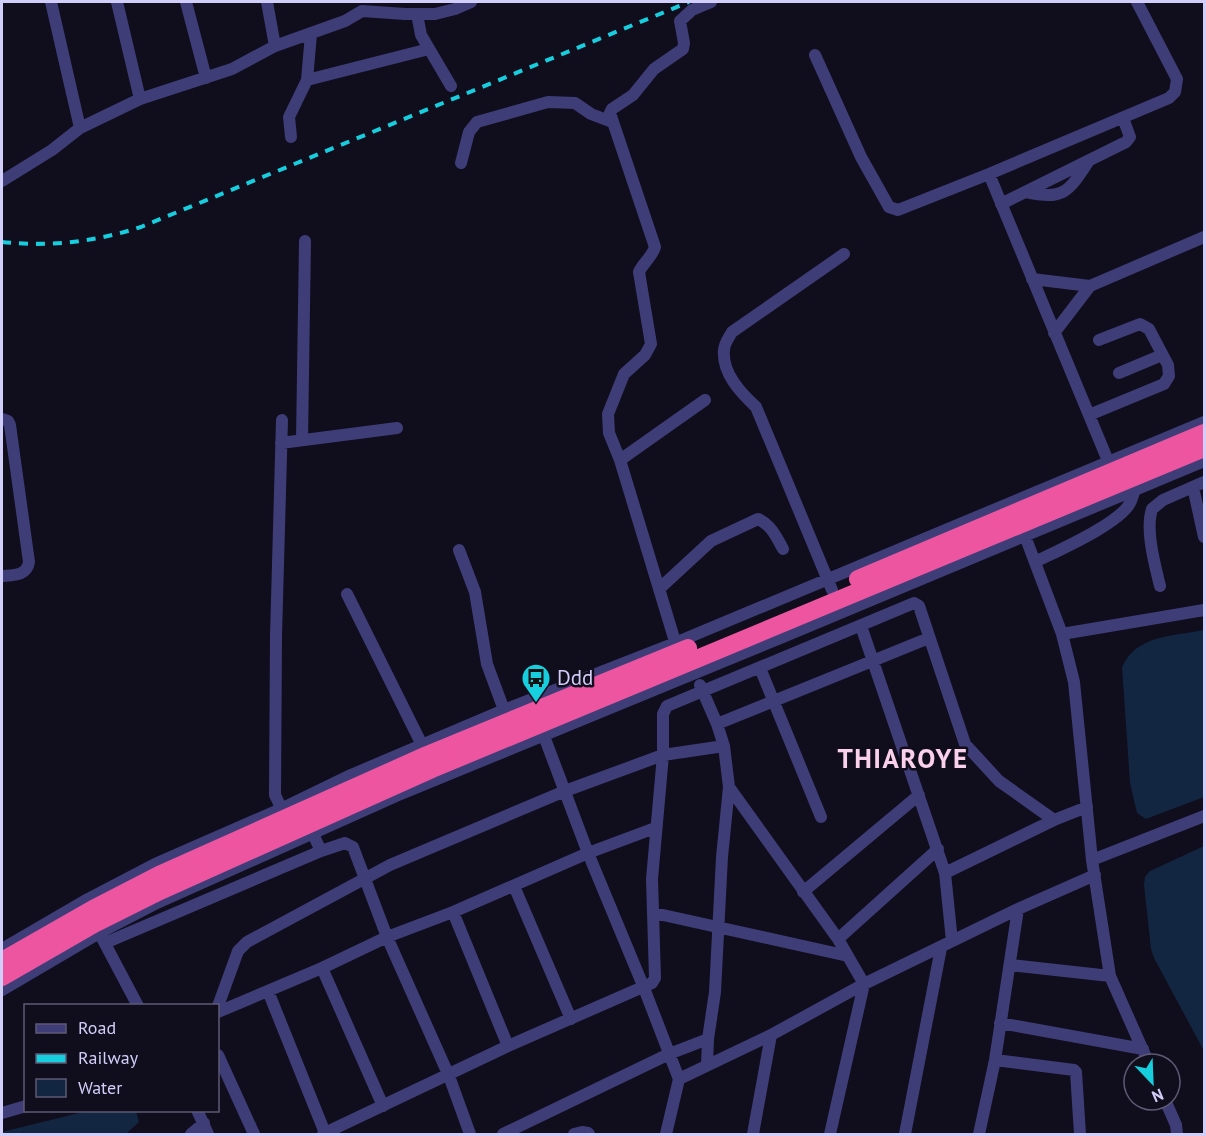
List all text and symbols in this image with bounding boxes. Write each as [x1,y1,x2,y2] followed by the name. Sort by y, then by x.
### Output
[520,662,552,704] bus stop icon: Ddd
[557,664,593,691] place label: Ddd
[837,741,969,775] district label: THIAROYE
[24,1004,219,1112] legend
[78,1016,116,1039] text: Road
[78,1046,139,1069] text: Railway
[1122,1052,1182,1112] north arrow
[78,1076,122,1099] text: Water
[1149,1085,1167,1107] text: N

